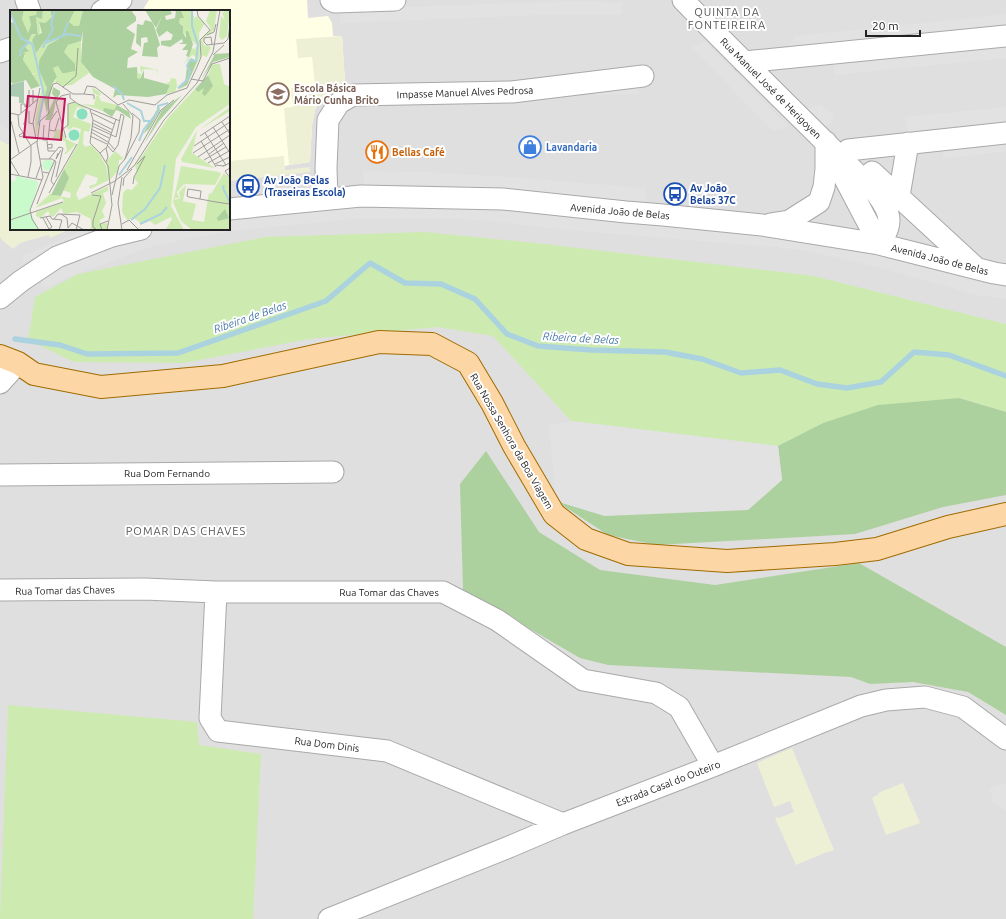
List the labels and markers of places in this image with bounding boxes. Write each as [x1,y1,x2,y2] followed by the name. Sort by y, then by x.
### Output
[265,81,291,107] school or university icon: Escola Básica Mário Cunha Brito
[294,83,379,106] place label: Escola Básica Mário Cunha Brito
[517,134,543,160] shop icon: Lavandaria
[364,139,390,165] restaurant icon: Bellas Café
[546,142,597,153] place label: Lavandaria
[392,147,445,158] place label: Bellas Café
[235,173,261,199] bus stop icon: Av João Belas (Traseiras Escola)
[264,175,346,199] place label: Av João Belas (Traseiras Escola)
[662,181,688,207] bus stop icon: Av João Belas 37C
[690,183,736,206] place label: Av João Belas 37C

